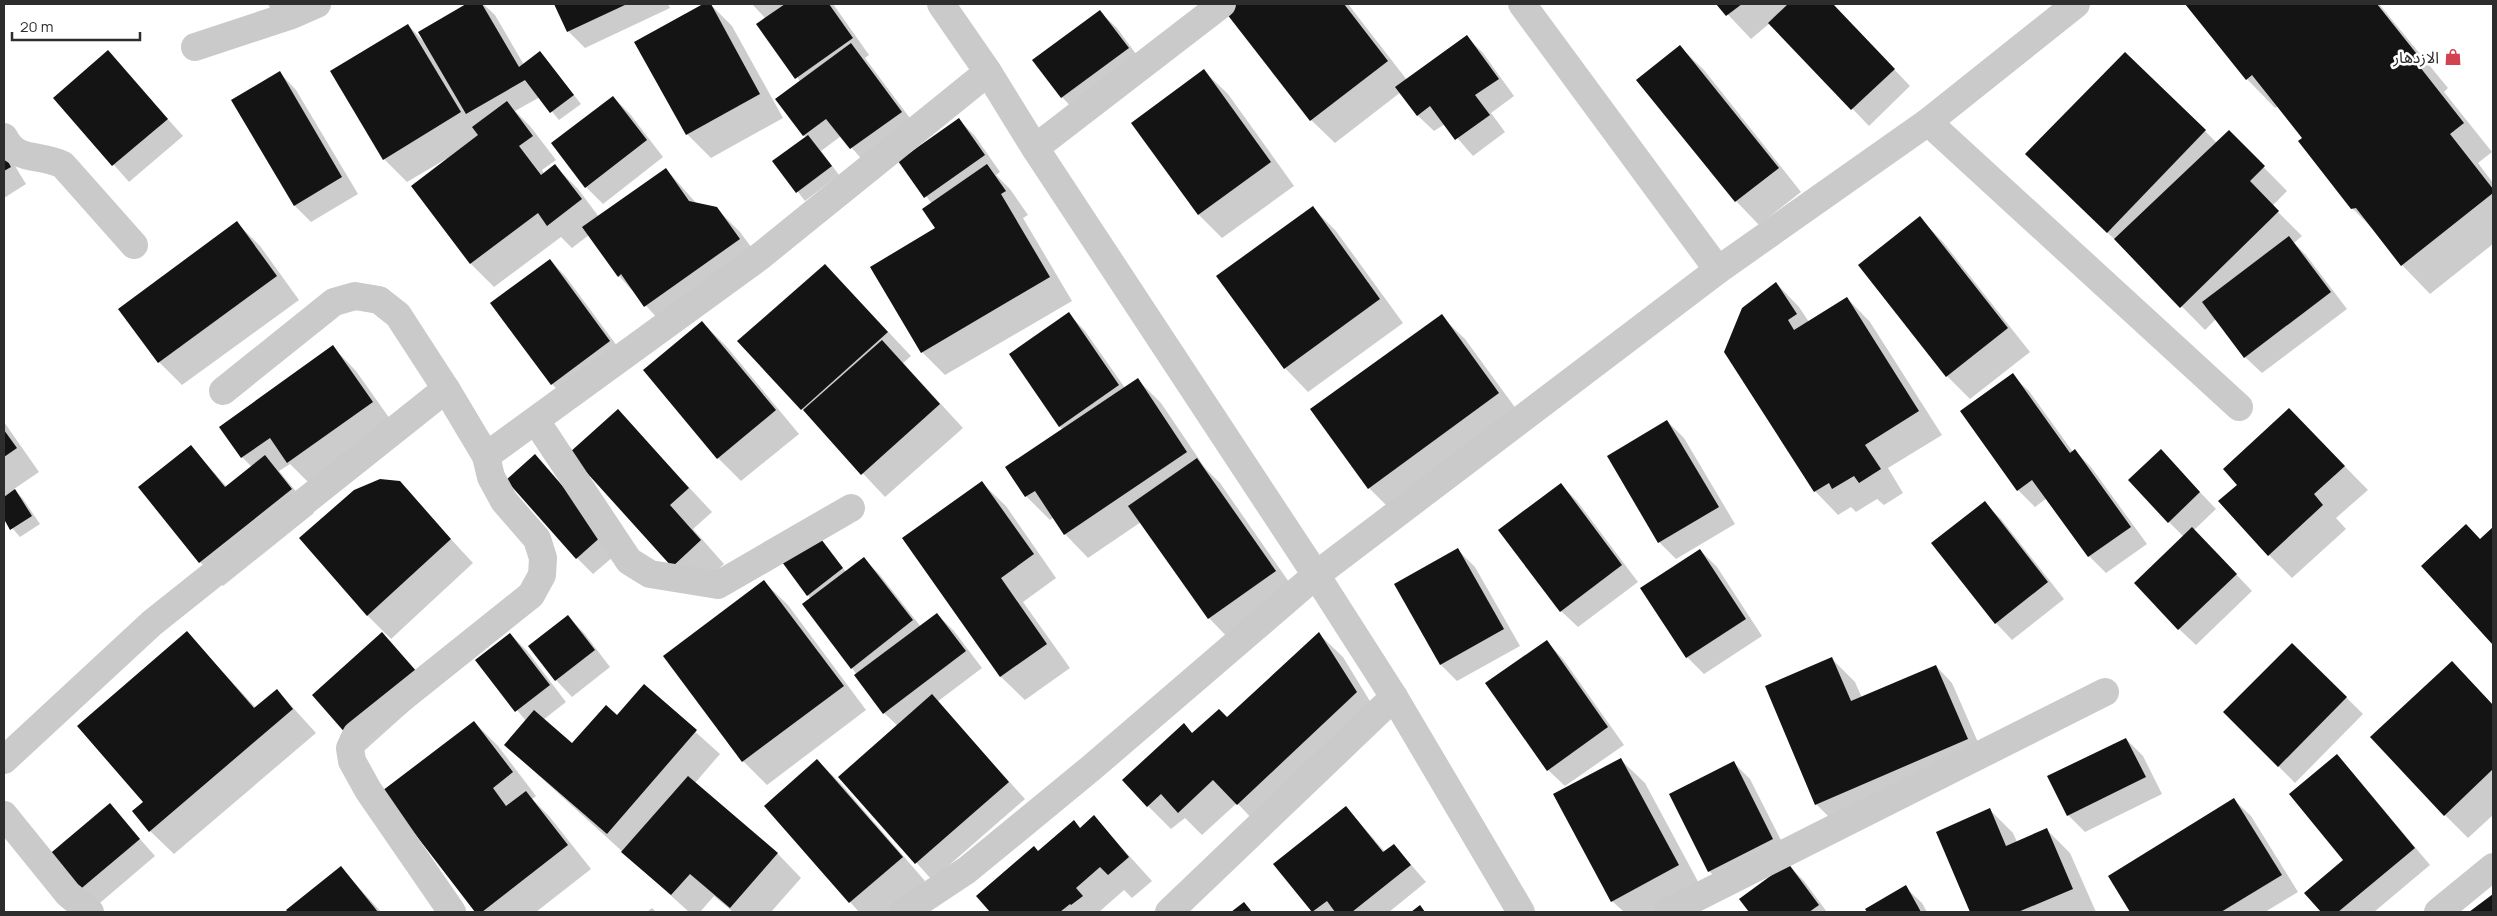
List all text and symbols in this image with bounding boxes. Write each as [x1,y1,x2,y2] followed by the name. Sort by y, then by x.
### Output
[12,10,140,42] scale bar
[20,16,53,37] text: 20 m
[2392,46,2439,68] place label: الازدهار
[2443,47,2463,67] shop icon: الازدهار

